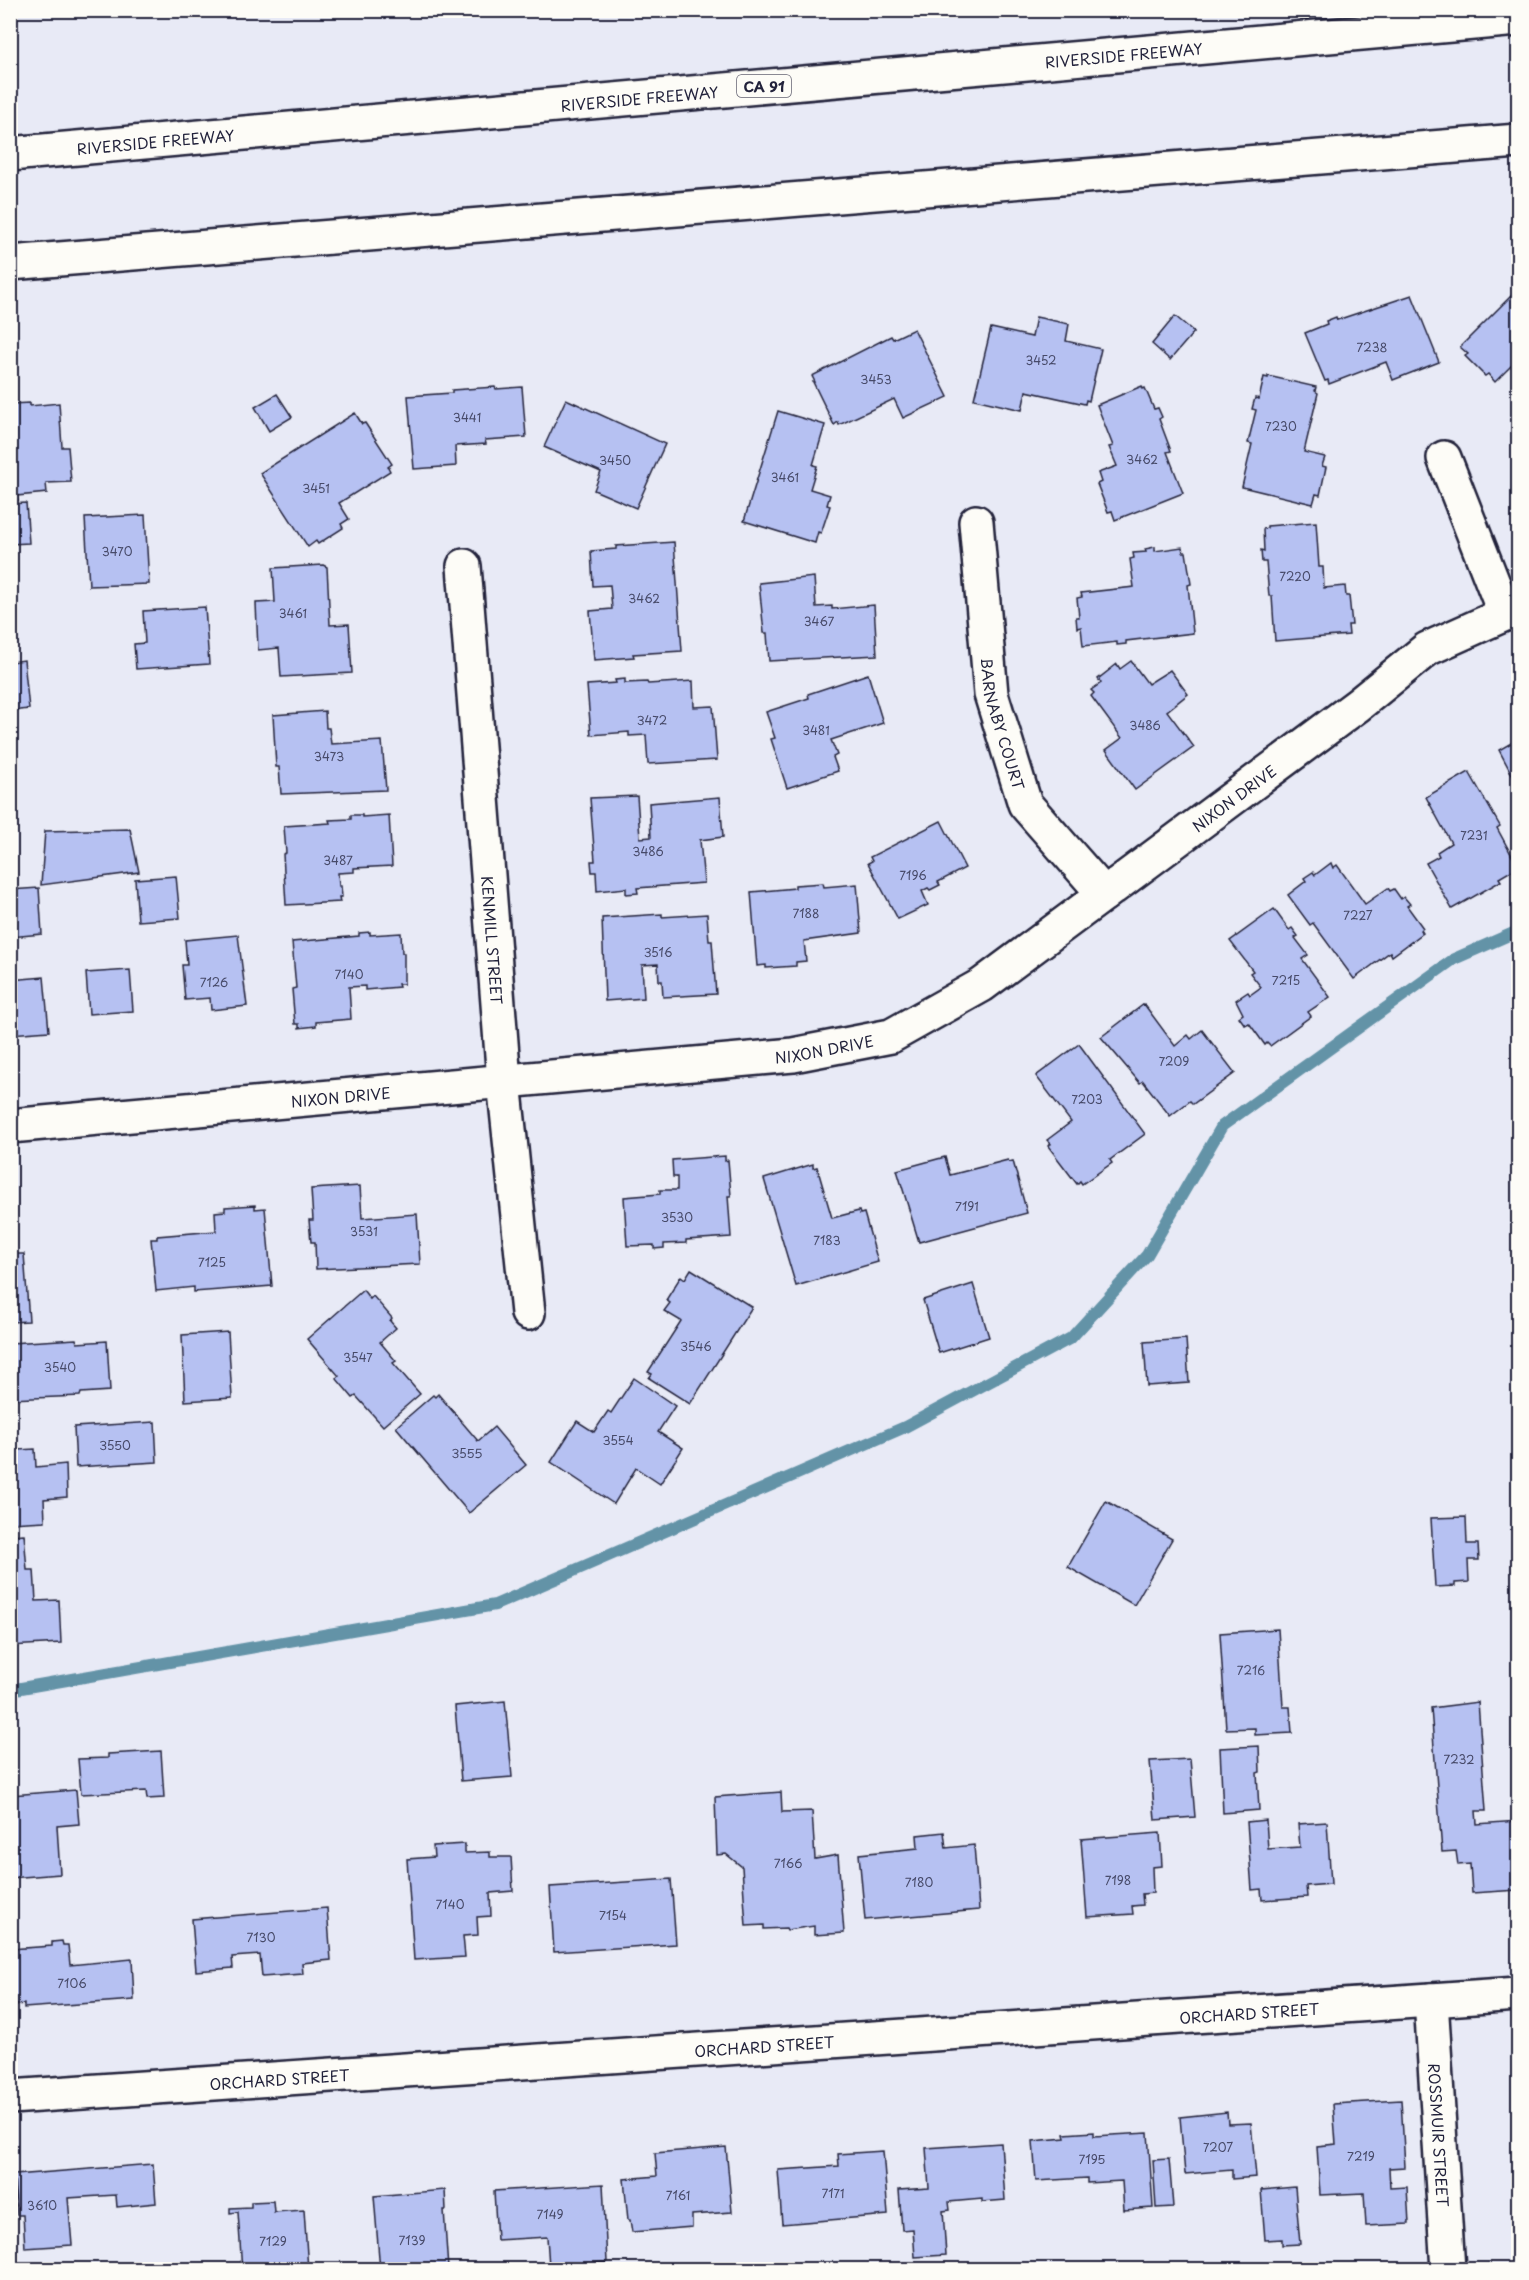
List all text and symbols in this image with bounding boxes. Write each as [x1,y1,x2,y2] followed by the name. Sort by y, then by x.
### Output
[1044,36,1203,73] street label: RIVERSIDE FREEWAY
[737,75,791,97] road number: CA 91
[560,79,719,116] street label: RIVERSIDE FREEWAY
[76,122,235,159] street label: RIVERSIDE FREEWAY
[1357,338,1388,356] house number: 7238
[1025,351,1057,369] house number: 3452
[860,370,892,388] house number: 3453
[453,408,481,426] house number: 3441
[1265,417,1297,435] house number: 7230
[1126,450,1158,468] house number: 3462
[599,451,631,469] house number: 3450
[771,468,799,486] house number: 3461
[302,479,330,497] house number: 3451
[101,542,133,560] house number: 3470
[1279,567,1311,585] house number: 7220
[628,589,660,607] house number: 3462
[279,604,307,622] house number: 3461
[804,612,834,630] house number: 3467
[976,657,1032,793] street label: BARNABY COURT
[637,711,667,729] house number: 3472
[1129,716,1161,734] house number: 3486
[802,721,830,739] house number: 3481
[314,747,344,765] house number: 3473
[1187,759,1280,837] street label: NIXON DRIVE
[1460,826,1488,844] house number: 7231
[632,842,664,860] house number: 3486
[323,851,353,869] house number: 3487
[899,866,927,884] house number: 7196
[477,875,510,1006] street label: KENMILL STREET
[792,904,820,922] house number: 7188
[1343,906,1373,924] house number: 7227
[644,943,672,961] house number: 3516
[335,965,364,983] house number: 7140
[1272,971,1300,989] house number: 7215
[200,973,228,991] house number: 7126
[774,1028,875,1068] street label: NIXON DRIVE
[1159,1052,1189,1070] house number: 7209
[290,1080,391,1112] street label: NIXON DRIVE
[1071,1090,1103,1108] house number: 7203
[955,1197,979,1215] house number: 7191
[661,1208,693,1226] house number: 3530
[350,1222,378,1240] house number: 3531
[813,1231,841,1249] house number: 7183
[198,1253,226,1271] house number: 7125
[680,1337,712,1355] house number: 3546
[343,1348,373,1366] house number: 3547
[44,1358,76,1376] house number: 3540
[602,1431,634,1449] house number: 3554
[99,1436,131,1454] house number: 3550
[452,1444,482,1462] house number: 3555
[1237,1661,1265,1679] house number: 7216
[1443,1750,1475,1768] house number: 7232
[774,1854,802,1872] house number: 7166
[1105,1871,1131,1889] house number: 7198
[905,1873,933,1891] house number: 7180
[436,1895,465,1913] house number: 7140
[599,1906,627,1924] house number: 7154
[247,1928,276,1946] house number: 7130
[57,1974,87,1992] house number: 7106
[1178,1996,1321,2029] street label: ORCHARD STREET
[694,2029,836,2062] street label: ORCHARD STREET
[209,2062,351,2095] street label: ORCHARD STREET
[1423,2062,1456,2208] street label: ROSSMUIR STREET
[1203,2138,1233,2156] house number: 7207
[1347,2147,1375,2165] house number: 7219
[1079,2150,1105,2168] house number: 7195
[821,2184,845,2202] house number: 7171
[666,2186,690,2204] house number: 7161
[27,2196,57,2214] house number: 3610
[537,2205,563,2223] house number: 7149
[399,2231,425,2249] house number: 7139
[259,2232,287,2250] house number: 7129

